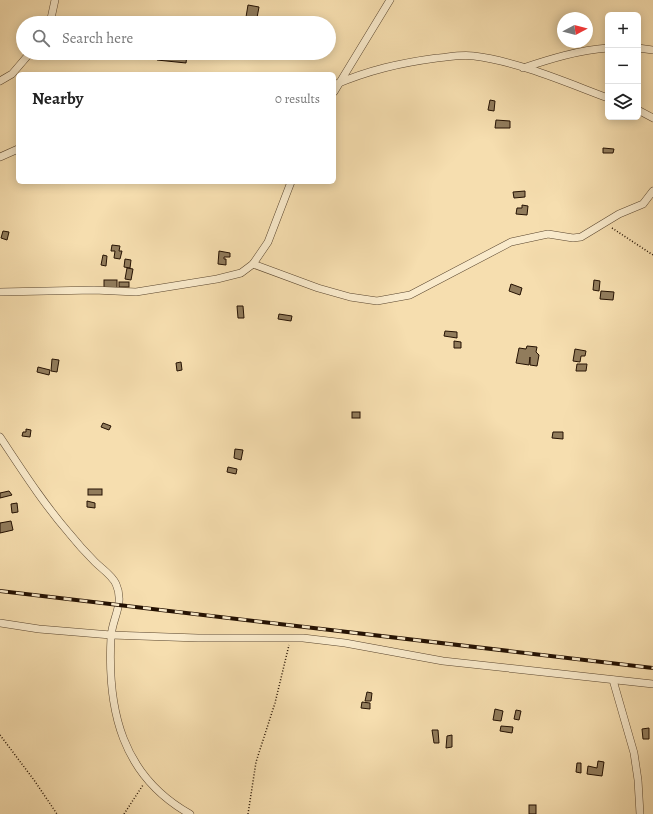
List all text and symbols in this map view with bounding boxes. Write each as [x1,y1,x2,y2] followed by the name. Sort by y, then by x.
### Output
[557,12,593,48] north arrow
[605,12,641,120] map controls
[605,12,641,48] button: +
[16,16,336,60] search box
[30,27,52,49] icon: search
[62,28,133,48] text: Search here
[605,48,641,84] button: −
[605,84,641,120] button: layers
[32,87,83,110] text: Nearby
[275,90,320,107] text: 0 results

